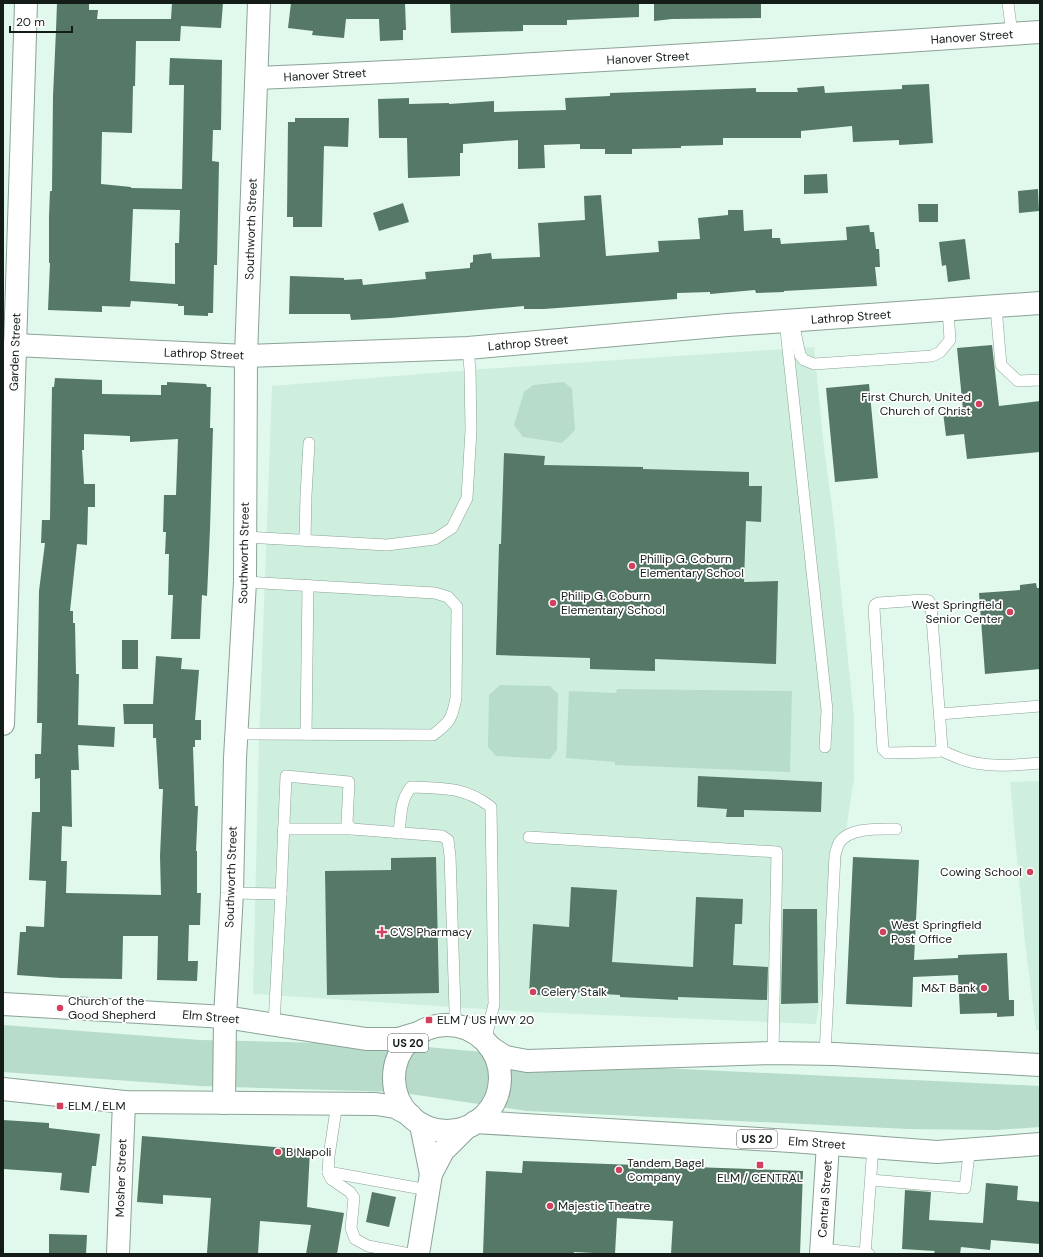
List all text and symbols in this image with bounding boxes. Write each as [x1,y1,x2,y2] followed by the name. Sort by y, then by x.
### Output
[10,8,72,34] scale bar
[16,14,45,30] text: 20 m
[930,26,1014,48] street label: Hanover Street
[606,48,690,68] street label: Hanover Street
[283,65,367,85] street label: Hanover Street
[241,178,261,280] street label: Southworth Street
[810,306,892,328] street label: Lathrop Street
[6,312,24,391] street label: Garden Street
[487,332,569,354] street label: Lathrop Street
[164,345,245,363] street label: Lathrop Street
[861,389,971,419] place label: First Church, United Church of Christ
[974,399,984,409] marker: First Church, United Church of Christ
[235,502,253,604] street label: Southworth Street
[640,551,744,581] place label: Phillip G. Coburn Elementary School
[627,561,637,571] marker: Phillip G. Coburn Elementary School
[561,588,665,618] place label: Philip G. Coburn Elementary School
[911,597,1003,627] place label: West Springfield Senior Center
[548,598,558,608] marker: Philip G. Coburn Elementary School
[1005,607,1015,617] marker: West Springfield Senior Center
[221,826,241,928] street label: Southworth Street
[940,864,1022,880] place label: Cowing School
[1025,867,1035,877] marker: Cowing School
[891,917,982,947] place label: West Springfield Post Office
[390,924,472,940] place label: CVS Pharmacy
[377,927,387,937] marker: CVS Pharmacy
[878,927,888,937] marker: West Springfield Post Office
[921,980,976,996] place label: M&T Bank
[979,983,989,993] marker: M&T Bank
[541,984,607,1000] place label: Celery Stalk
[528,987,538,997] marker: Celery Stalk
[68,993,156,1023] place label: Church of the Good Shepherd
[55,1003,65,1013] marker: Church of the Good Shepherd
[182,1007,241,1027] street label: Elm Street
[437,1012,534,1028] place label: ELM / US HWY 20
[424,1015,434,1025] marker: ELM / US HWY 20
[388,1034,428,1052] road number: US 20
[68,1098,125,1114] place label: ELM / ELM
[55,1101,65,1111] marker: ELM / ELM
[737,1130,777,1148] road number: US 20
[788,1133,846,1153] street label: Elm Street
[112,1138,130,1218] street label: Mosher Street
[286,1144,332,1160] place label: B Napoli
[273,1147,283,1157] marker: B Napoli
[627,1155,704,1185] place label: Tandem Bagel Company
[814,1159,836,1238] street label: Central Street
[755,1160,765,1170] marker: ELM / CENTRAL
[614,1165,624,1175] marker: Tandem Bagel Company
[717,1170,803,1186] place label: ELM / CENTRAL
[558,1198,650,1214] place label: Majestic Theatre
[545,1201,555,1211] marker: Majestic Theatre

